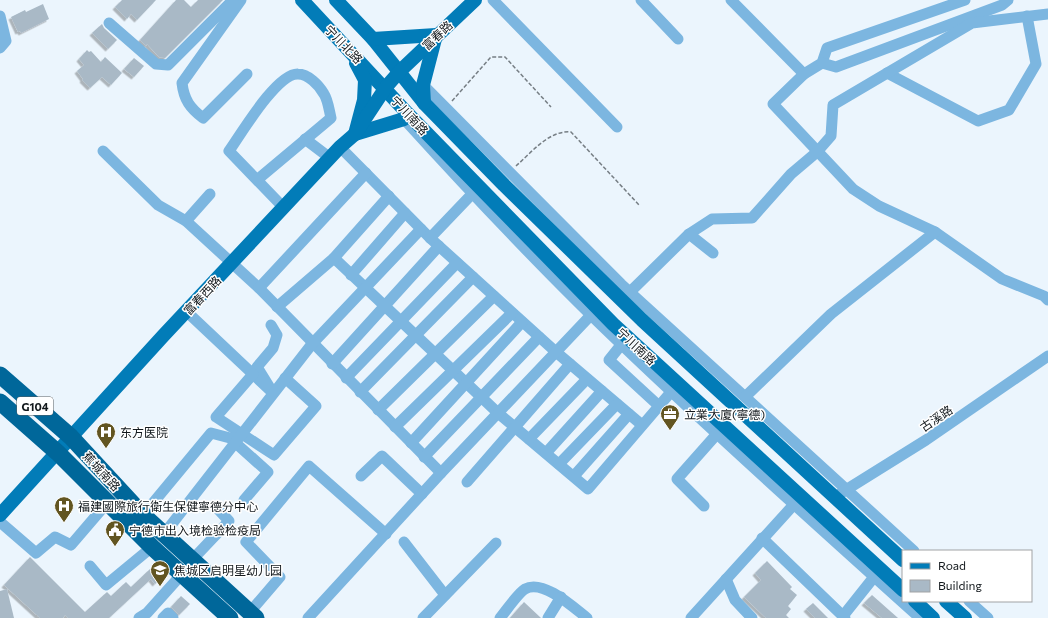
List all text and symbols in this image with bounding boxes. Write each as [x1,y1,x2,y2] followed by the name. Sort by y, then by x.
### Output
[419,18,455,52] street label: 富春路
[322,22,366,66] street label: 宁川北路
[389,93,431,137] street label: 宁川南路
[181,273,223,317] street label: 富春西路
[615,325,659,367] street label: 宁川南路
[17,397,53,415] road number: G104
[917,402,955,434] street label: 古溪路
[659,403,681,431] office icon: 立業大廈(寧德)
[684,407,765,421] place label: 立業大廈(寧德)
[95,421,117,449] hospital icon: 东方医院
[120,425,168,439] place label: 东方医院
[81,449,123,493] street label: 蕉城南路
[53,495,75,523] hospital icon: 福建國際旅行衛生保健寧德分中心
[78,499,258,513] place label: 福建國際旅行衛生保健寧德分中心
[104,519,126,547] public building icon: 宁德市出入境检验检疫局
[129,523,261,537] place label: 宁德市出入境检验检疫局
[902,550,1032,602] legend
[938,558,966,572] text: Road
[149,559,171,587] school or university icon: 焦城区启明星幼儿园
[174,563,282,577] place label: 焦城区启明星幼儿园
[938,578,982,592] text: Building

